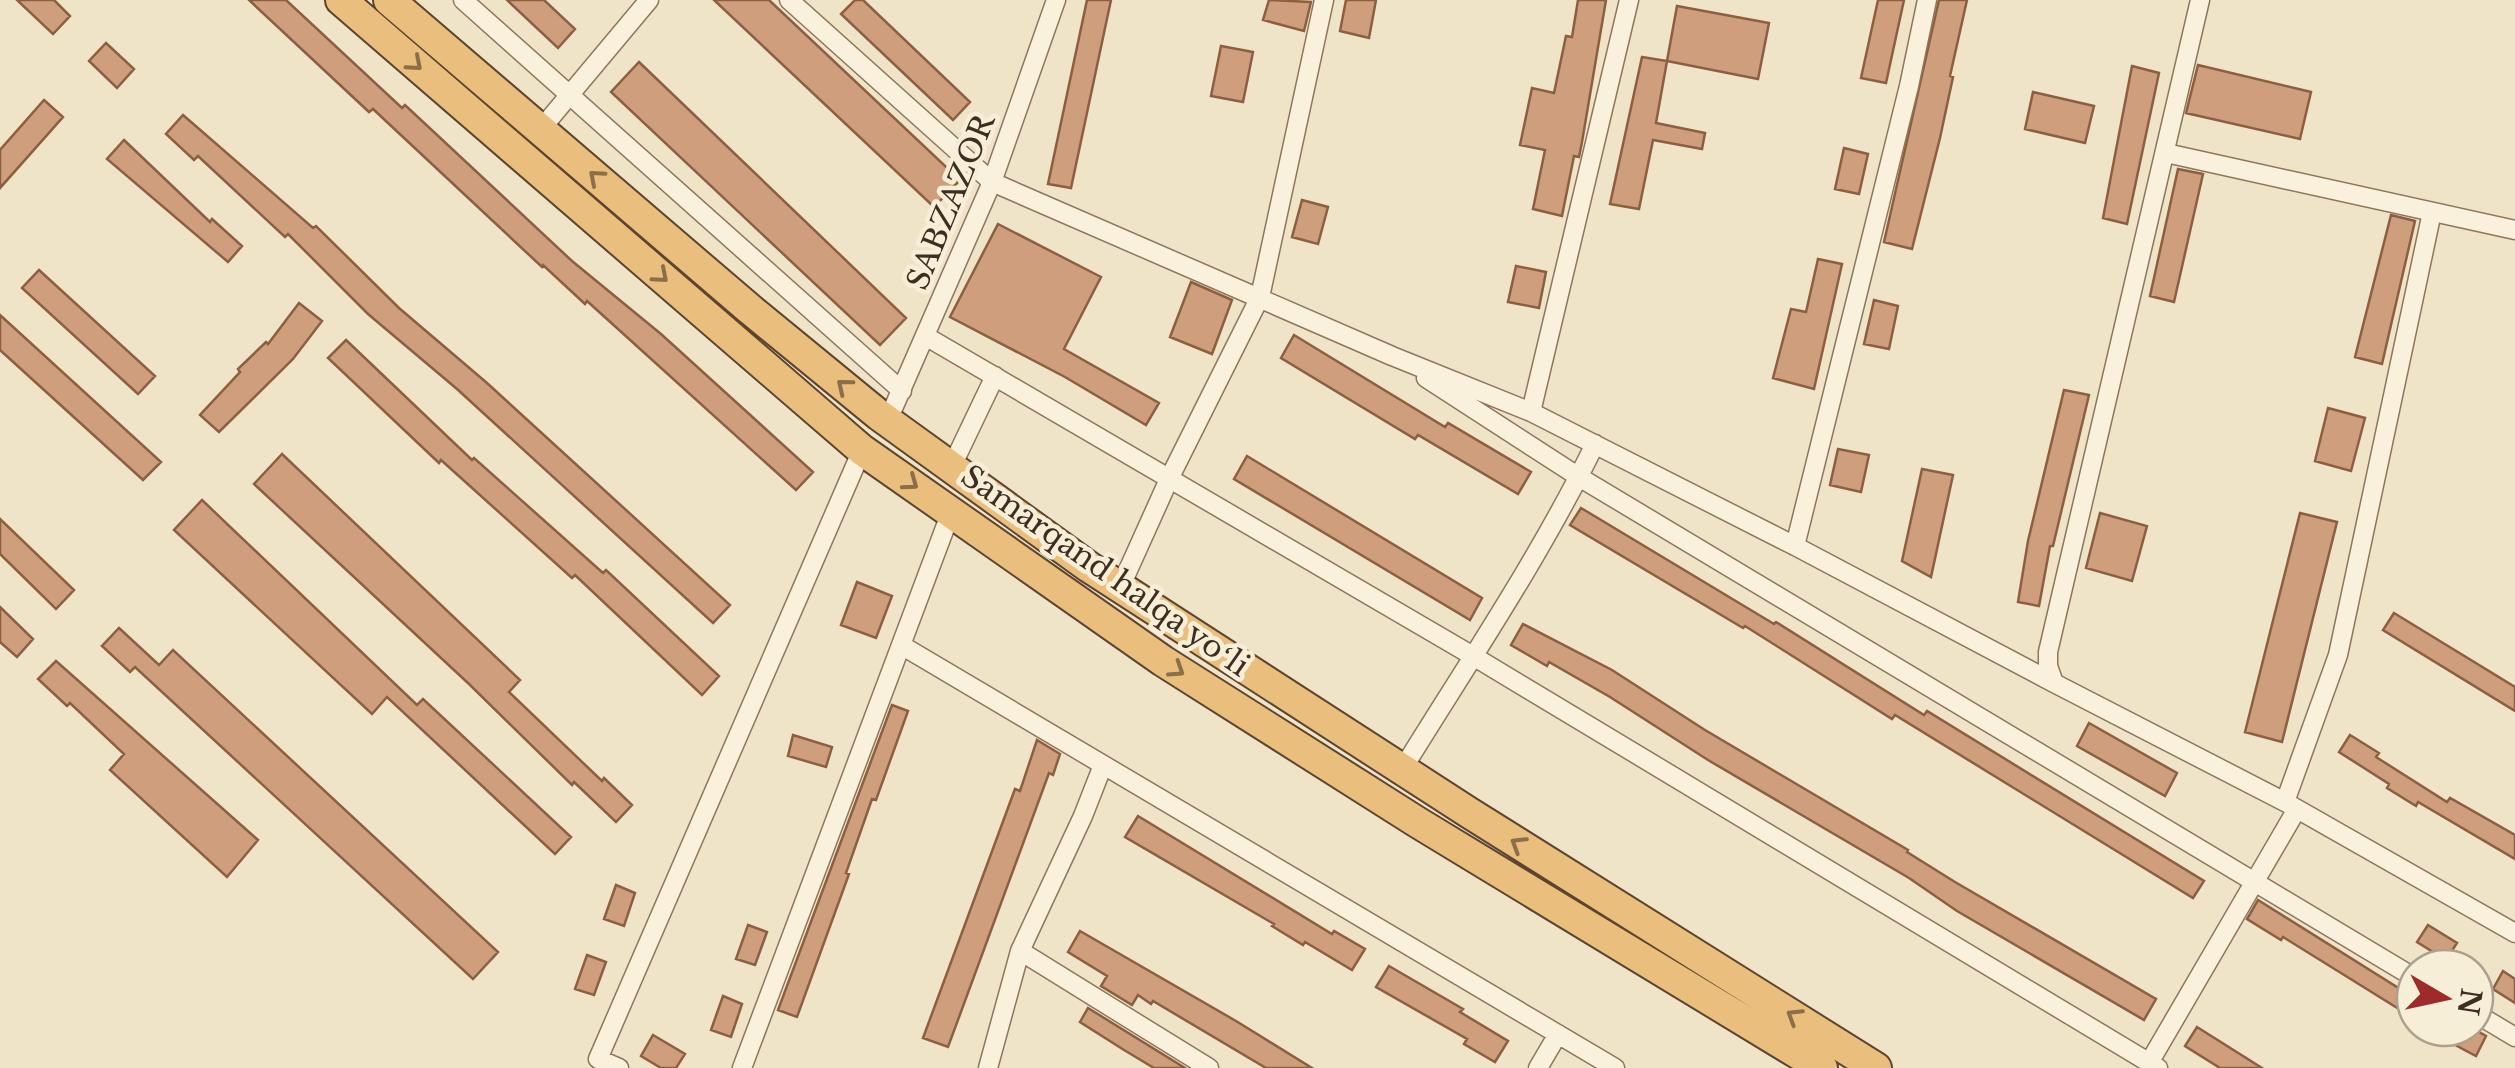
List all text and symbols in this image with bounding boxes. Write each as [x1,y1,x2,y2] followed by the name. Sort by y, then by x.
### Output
[404,52,422,70] one-way arrow
[899,107,1003,295] street label: SABZAZOR
[589,171,607,189] one-way arrow
[649,265,668,283] one-way arrow
[838,380,856,398] one-way arrow
[954,457,1256,684] street label: Samarqand halqa yoʻli
[900,472,918,489] one-way arrow
[1167,657,1185,676] one-way arrow
[1511,837,1529,856] one-way arrow
[2395,948,2495,1048] north arrow
[2450,986,2489,1018] text: N
[1787,1010,1805,1029] one-way arrow

